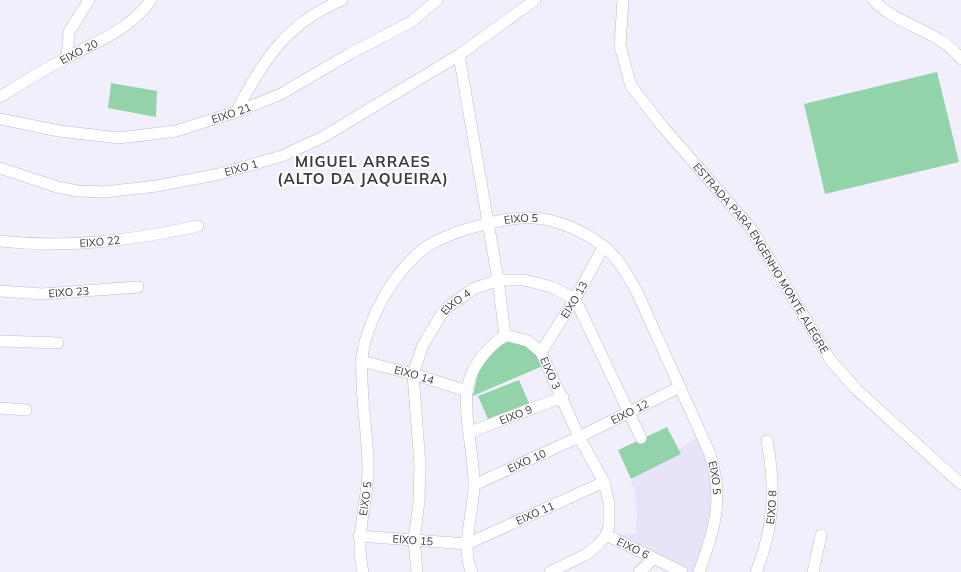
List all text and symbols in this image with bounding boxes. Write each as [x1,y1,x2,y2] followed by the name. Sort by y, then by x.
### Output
[57,36,101,67] street label: EIXO 20
[210,100,253,126] street label: EIXO 21
[277,152,449,188] district label: MIGUEL ARRAES (ALTO DA JAQUEIRA)
[223,156,260,179] street label: EIXO 1
[690,160,832,356] street label: ESTRADA PARA ENGENHO MONTE ALEGRE
[503,211,539,227] street label: EIXO 5
[79,233,121,250] street label: EIXO 22
[558,279,590,321] street label: EIXO 13
[48,284,90,301] street label: EIXO 23
[437,286,473,318] street label: EIXO 4
[537,355,564,392] street label: EIXO 3
[393,363,436,387] street label: EIXO 14
[608,396,651,427] street label: EIXO 12
[497,402,534,427] street label: EIXO 9
[505,446,549,476] street label: EIXO 10
[705,459,724,495] street label: EIXO 5
[356,481,374,517] street label: EIXO 5
[763,490,779,525] street label: EIXO 8
[514,498,557,528] street label: EIXO 11
[392,532,434,549] street label: EIXO 15
[615,534,652,562] street label: EIXO 6

